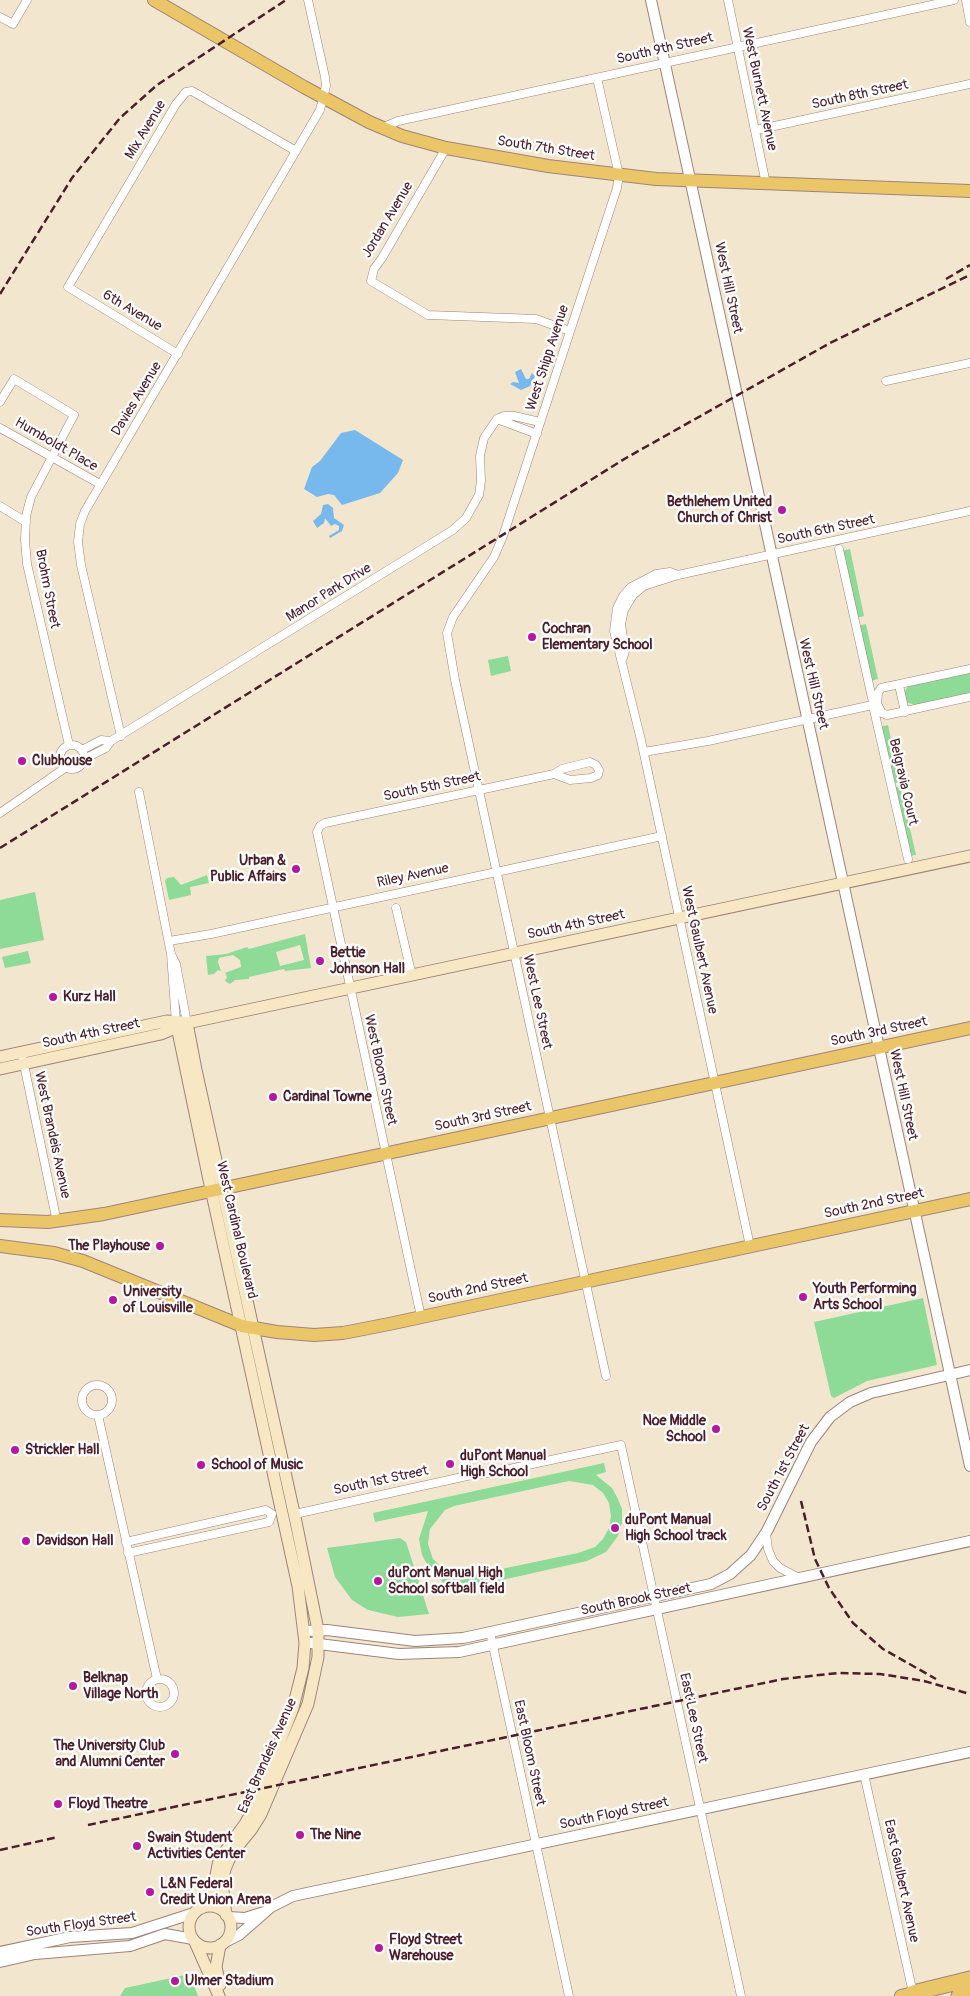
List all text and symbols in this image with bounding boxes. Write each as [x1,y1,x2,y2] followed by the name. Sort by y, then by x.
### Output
[738,26,780,152] street label: West Burnett Avenue
[615,30,715,68] street label: South 9th Street
[810,77,910,113] street label: South 8th Street
[122,98,170,162] street label: Mix Avenue
[496,133,596,165] street label: South 7th Street
[359,179,417,261] street label: Jordan Avenue
[710,241,746,335] street label: West Hill Street
[99,287,165,335] street label: 6th Avenue
[523,303,573,413] street label: West Shipp Avenue
[108,359,166,439] street label: Davies Avenue
[12,415,100,475] street label: Humboldt Place
[667,494,772,526] place label: Bethlehem United Church of Christ
[776,504,788,516] marker: Bethlehem United Church of Christ
[776,511,876,549] street label: South 6th Street
[31,548,63,630] street label: Brohm Street
[283,560,375,626] street label: Manor Park Drive
[542,621,653,654] place label: Cochran Elementary School
[526,631,538,643] marker: Cochran Elementary School
[794,637,832,731] street label: West Hill Street
[885,737,921,827] street label: Belgravia Court
[32,753,92,769] place label: Clubhouse
[16,755,28,767] marker: Clubhouse
[382,769,482,805] street label: South 5th Street
[210,853,286,886] place label: Urban & Public Affairs
[376,860,450,892] street label: Riley Avenue
[290,863,302,875] marker: Urban & Public Affairs
[677,885,721,1015] street label: West Gaulbert Avenue
[526,906,626,944] street label: South 4th Street
[330,945,405,978] place label: Bettie Johnson Hall
[519,953,555,1051] street label: West Lee Street
[314,955,326,967] marker: Bettie Johnson Hall
[63,989,116,1005] place label: Kurz Hall
[47,991,59,1003] marker: Kurz Hall
[360,1013,400,1127] street label: West Bloom Street
[829,1014,929,1050] street label: South 3rd Street
[41,1015,141,1053] street label: South 4th Street
[885,1048,921,1142] street label: West Hill Street
[30,1070,74,1200] street label: West Brandeis Avenue
[283,1089,372,1105] place label: Cardinal Towne
[267,1091,279,1103] marker: Cardinal Towne
[433,1099,533,1135] street label: South 3rd Street
[212,1160,260,1300] street label: West Cardinal Boulevard
[823,1185,925,1223] street label: South 2nd Street
[68,1238,150,1254] place label: The Playhouse
[154,1240,166,1252] marker: The Playhouse
[427,1270,529,1308] street label: South 2nd Street
[813,1281,916,1314] place label: Youth Performing Arts School
[123,1284,193,1316] place label: University of Louisville
[797,1291,809,1303] marker: Youth Performing Arts School
[107,1294,119,1306] marker: University of Louisville
[643,1413,706,1445] place label: Noe Middle School
[754,1422,814,1514] street label: South 1st Street
[710,1423,722,1435] marker: Noe Middle School
[25,1442,100,1458] place label: Strickler Hall
[9,1444,21,1456] marker: Strickler Hall
[460,1448,546,1480] place label: duPont Manual High School
[211,1457,303,1473] place label: School of Music
[444,1458,456,1470] marker: duPont Manual High School
[195,1459,207,1471] marker: School of Music
[332,1463,430,1499] street label: South 1st Street
[625,1512,726,1544] place label: duPont Manual High School track
[609,1522,621,1534] marker: duPont Manual High School track
[36,1533,114,1549] place label: Davidson Hall
[20,1535,32,1547] marker: Davidson Hall
[388,1565,505,1598] place label: duPont Manual High School softball field
[372,1575,384,1587] marker: duPont Manual High School softball field
[579,1580,693,1620] street label: South Brook Street
[83,1670,158,1702] place label: Belknap Village North
[675,1672,711,1764] street label: East Lee Street
[67,1680,79,1692] marker: Belknap Village North
[235,1696,301,1816] street label: East Brandeis Avenue
[510,1698,548,1808] street label: East Bloom Street
[53,1738,165,1770] place label: The University Club and Alumni Center
[169,1748,181,1760] marker: The University Club and Alumni Center
[558,1794,670,1834] street label: South Floyd Street
[68,1796,148,1812] place label: Floyd Theatre
[52,1798,64,1810] marker: Floyd Theatre
[880,1818,922,1944] street label: East Gaulbert Avenue
[310,1827,361,1843] place label: The Nine
[294,1829,306,1841] marker: The Nine
[147,1830,245,1862] place label: Swain Student Activities Center
[131,1840,143,1852] marker: Swain Student Activities Center
[160,1876,271,1908] place label: L&N Federal Credit Union Arena
[144,1886,156,1898] marker: L&N Federal Credit Union Arena
[25,1909,137,1941] street label: South Floyd Street
[389,1932,462,1964] place label: Floyd Street Warehouse
[373,1942,385,1954] marker: Floyd Street Warehouse
[185,1973,274,1989] place label: Ulmer Stadium
[169,1975,181,1987] marker: Ulmer Stadium

